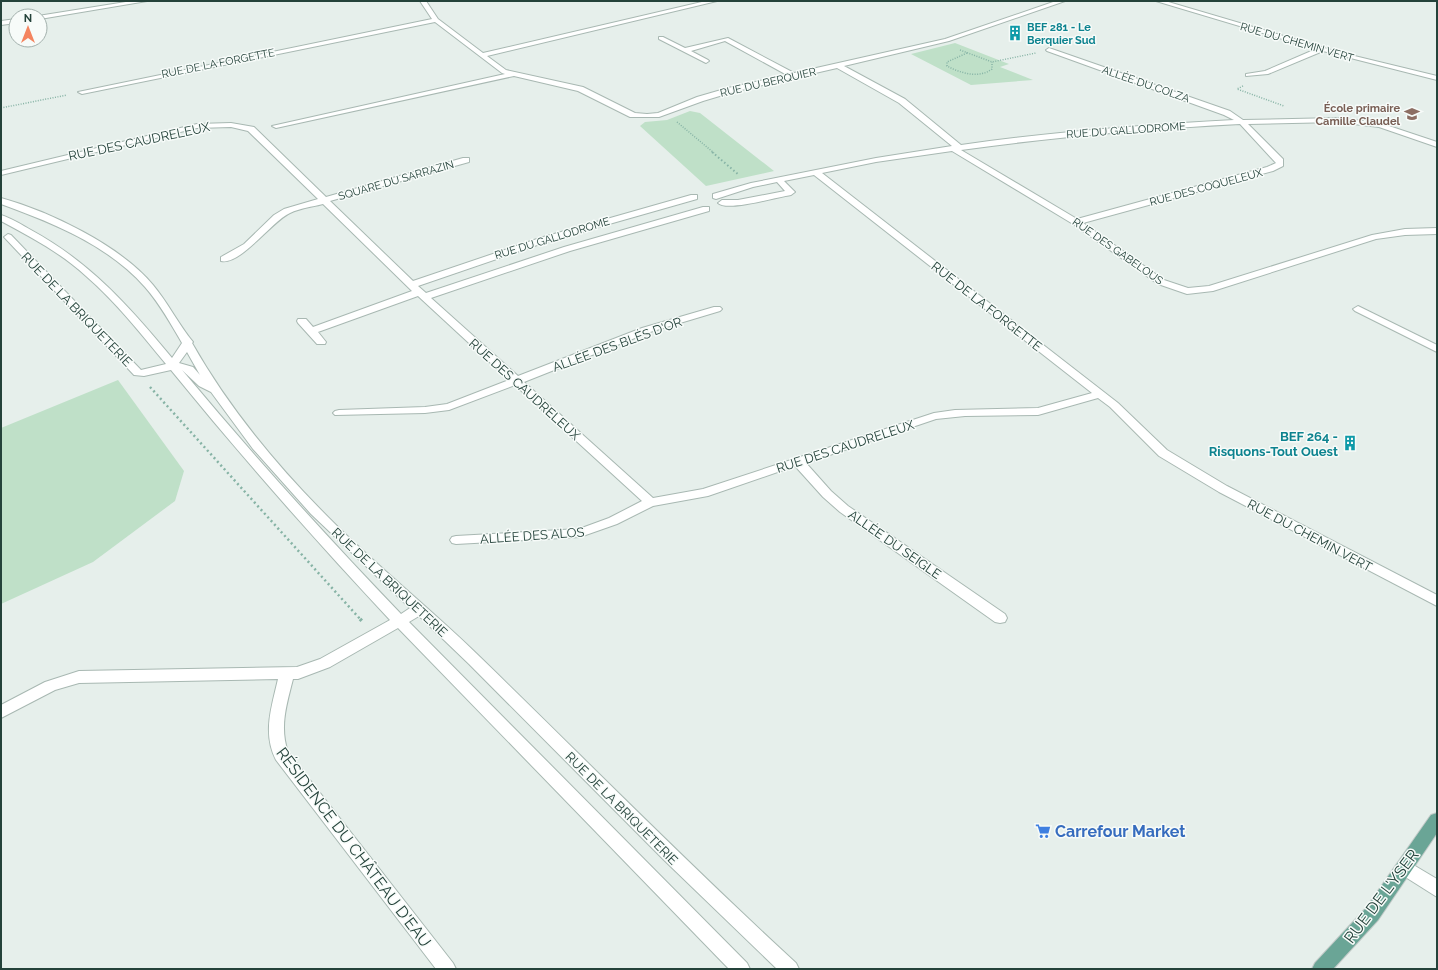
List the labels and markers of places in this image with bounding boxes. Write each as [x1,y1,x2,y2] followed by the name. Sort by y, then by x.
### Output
[1027,21,1096,47] place label: BEF 281 - Le Berquier Sud
[1006,24,1024,42] building icon: BEF 281 - Le Berquier Sud
[1316,101,1400,128] place label: École primaire Camille Claudel
[1403,105,1421,123] school or university icon: École primaire Camille Claudel
[1209,429,1338,459] place label: BEF 264 - Risquons-Tout Ouest
[1341,434,1359,452] building icon: BEF 264 - Risquons-Tout Ouest
[1034,822,1052,840] supermarket icon: Carrefour Market
[1055,822,1185,841] place label: Carrefour Market

